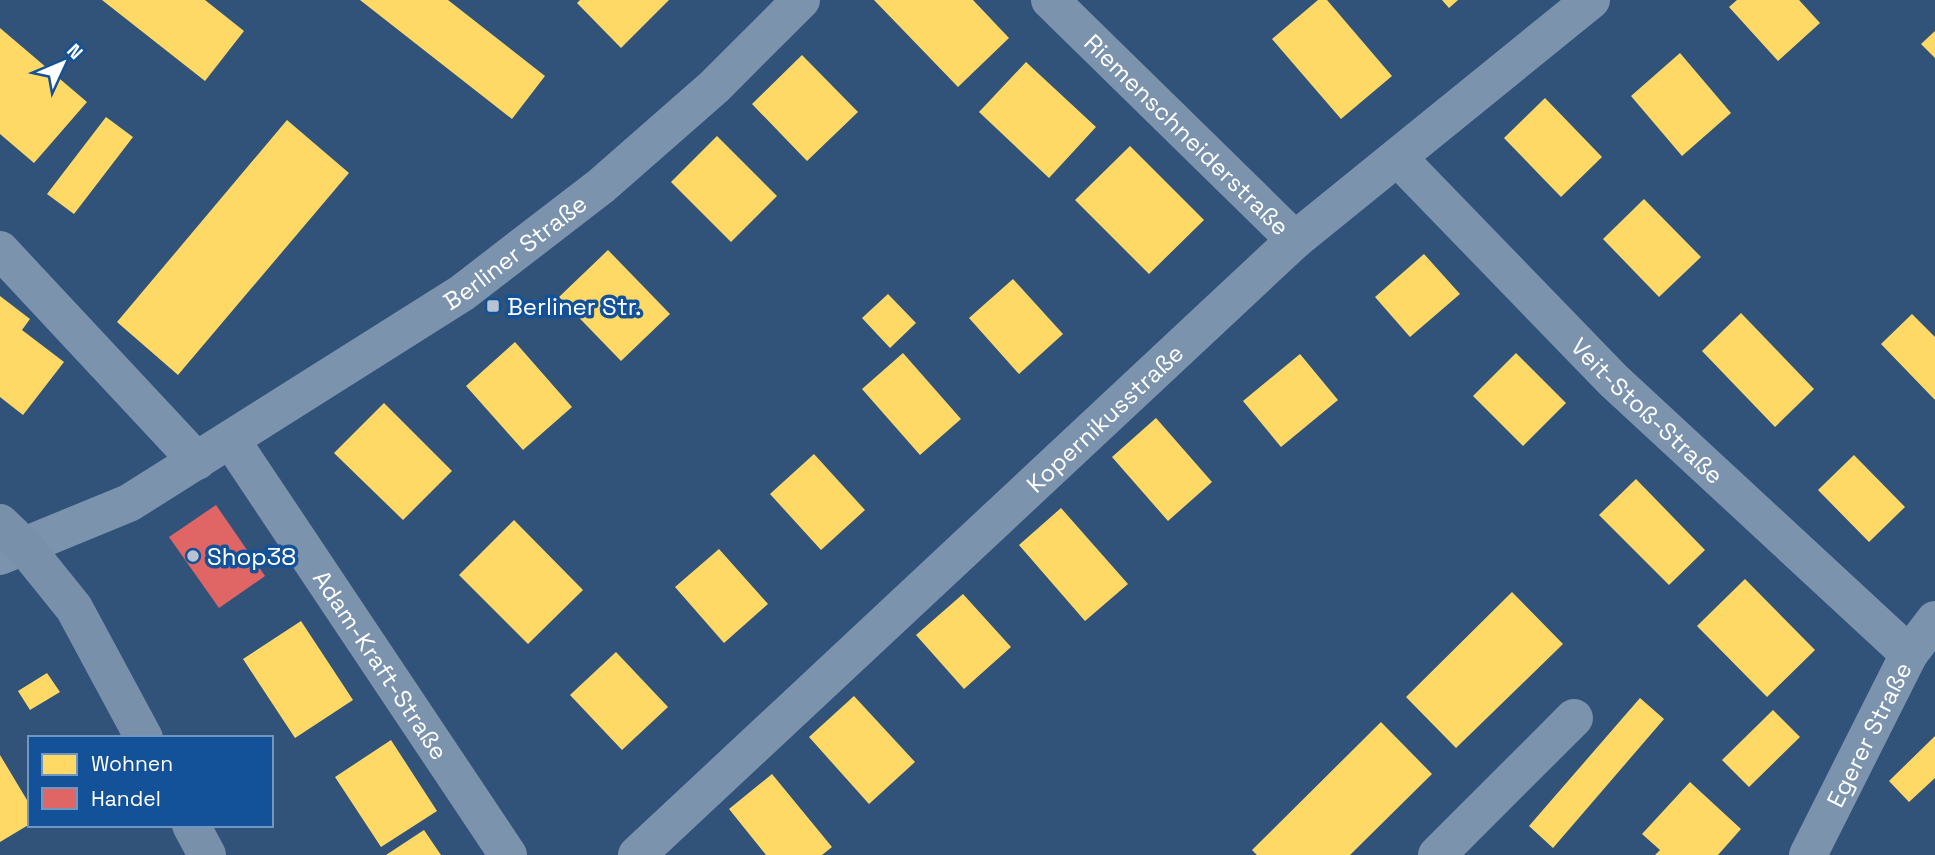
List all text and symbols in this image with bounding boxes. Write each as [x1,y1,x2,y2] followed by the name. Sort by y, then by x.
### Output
[1078,27,1296,242] street label: Riemenschneiderstraße
[28,28,98,98] north arrow
[61,38,88,65] text: N
[437,187,593,316] street label: Berliner Straße
[507,291,641,322] place label: Berliner Str.
[485,298,501,314] marker: Berliner Str.
[1564,331,1730,490] street label: Veit-Stoß-Straße
[1020,337,1190,499] street label: Kopernikusstraße
[207,541,296,572] place label: Shop38
[185,548,201,564] marker: Shop38
[306,564,455,765] street label: Adam-Kraft-Straße
[1819,656,1918,812] street label: Egerer Straße
[28,736,273,827] legend
[91,750,173,777] text: Wohnen
[91,785,161,812] text: Handel

